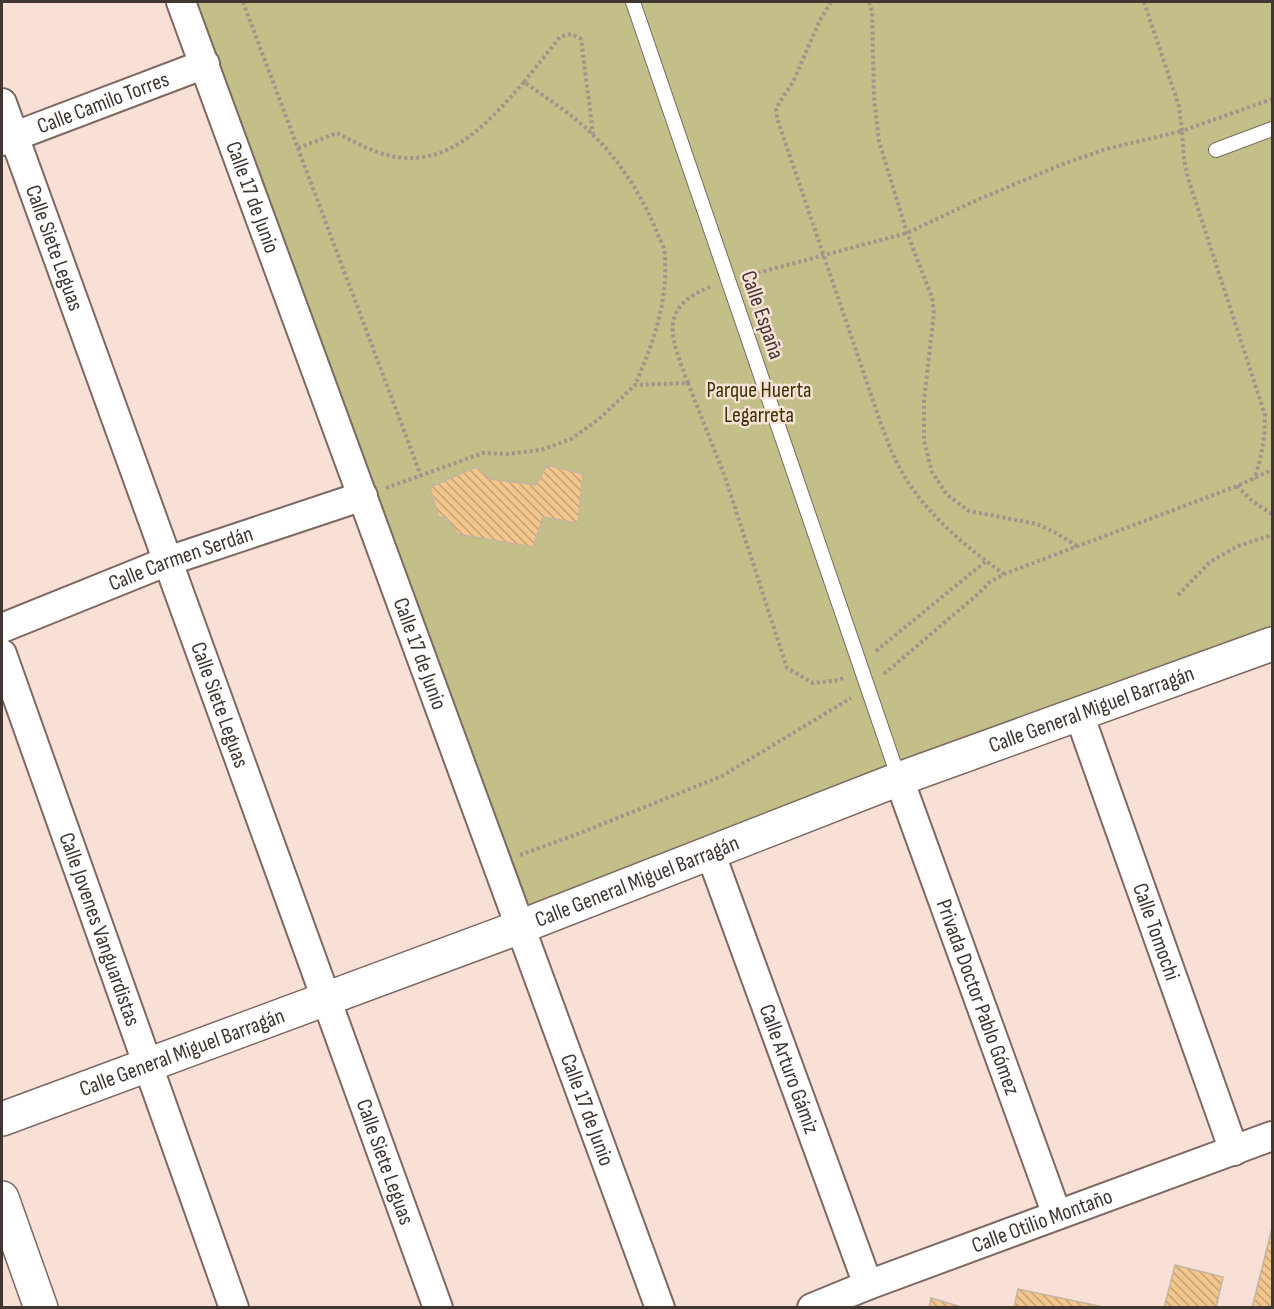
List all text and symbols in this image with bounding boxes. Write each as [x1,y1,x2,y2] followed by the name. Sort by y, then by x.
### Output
[33,65,173,140] street label: Calle Camilo Torres
[220,138,285,257] street label: Calle 17 de Junio
[19,181,90,314] street label: Calle Siete Leguas
[734,267,790,363] street label: Calle España
[707,377,811,429] park label: Parque Huerta Legarreta
[105,520,257,597] street label: Calle Carmen Serdán
[387,594,453,713] street label: Calle 17 de Junio
[185,638,255,771] street label: Calle Siete Leguas
[985,660,1198,759] street label: Calle General Miguel Barragán
[53,829,146,1030] street label: Calle Jovenes Vanguardistas
[531,829,743,933] street label: Calle General Miguel Barragán
[1127,879,1186,984] street label: Calle Tomochi
[930,896,1026,1099] street label: Privada Doctor Pablo Gómez
[753,1001,825,1137] street label: Calle Arturo Gámiz
[76,1002,288,1103] street label: Calle General Miguel Barragán
[554,1050,620,1170] street label: Calle 17 de Junio
[350,1095,420,1228] street label: Calle Siete Leguas
[968,1183,1116,1259] street label: Calle Otilio Montaño

